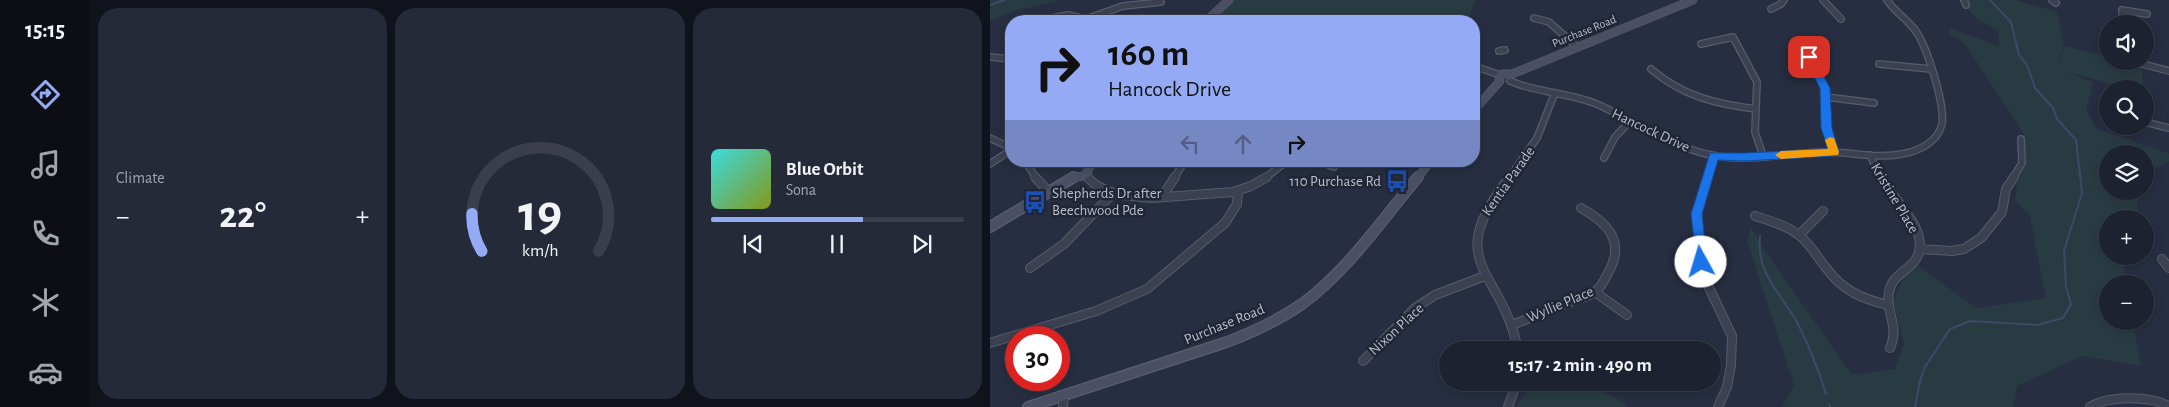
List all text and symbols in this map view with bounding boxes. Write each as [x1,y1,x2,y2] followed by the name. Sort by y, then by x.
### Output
[1550,13,1618,49] street label: Purchase Road
[2099,15,2154,330] map controls
[2099,15,2154,70] button: sound
[25,19,65,41] text: 15:15
[1025,35,1090,100] icon: right
[1788,36,1830,78] pin
[1108,37,1189,72] text: 160 m
[1795,43,1823,71] icon: arrive
[28,77,63,112] icon: directions
[1108,78,1231,100] text: Hancock Drive
[2099,80,2154,135] button: search
[1610,106,1692,155] street label: Hancock Drive
[1176,130,1204,158] icon: left
[1229,130,1257,158] icon: ahead
[1282,130,1310,158] icon: right
[1479,144,1538,219] street label: Kentia Parade
[2099,145,2154,200] button: layers
[28,147,63,182] icon: music
[786,160,863,179] text: Blue Orbit
[1868,161,1921,236] street label: Kristine Place
[1384,168,1410,194] bus stop icon: 110 Purchase Rd
[116,170,165,186] text: Climate
[1289,174,1381,189] place label: 110 Purchase Rd
[786,182,816,198] text: Sona
[1052,186,1162,218] place label: Shepherds Dr after Beechwood Pde
[518,188,562,240] text: 19
[1022,189,1048,215] bus stop icon: Shepherds Dr after Beechwood Pde
[219,197,266,235] text: 22°
[116,203,129,231] text: −
[356,203,369,231] text: +
[2099,210,2154,265] button: +
[28,216,63,251] icon: phone
[739,230,767,258] icon: previous
[823,230,851,258] icon: pause
[908,230,936,258] icon: next
[1674,235,1726,287] position arrow
[522,242,558,260] text: km/h
[2099,275,2154,330] button: −
[1525,284,1596,325] street label: Wyllie Place
[28,285,63,320] icon: climate
[1366,300,1427,358] street label: Nixon Place
[1182,301,1267,347] street label: Purchase Road
[1005,326,1070,391] speed limit sign: 30
[28,355,63,390] icon: car
[1508,356,1652,375] text: 15:17 · 2 min · 490 m

